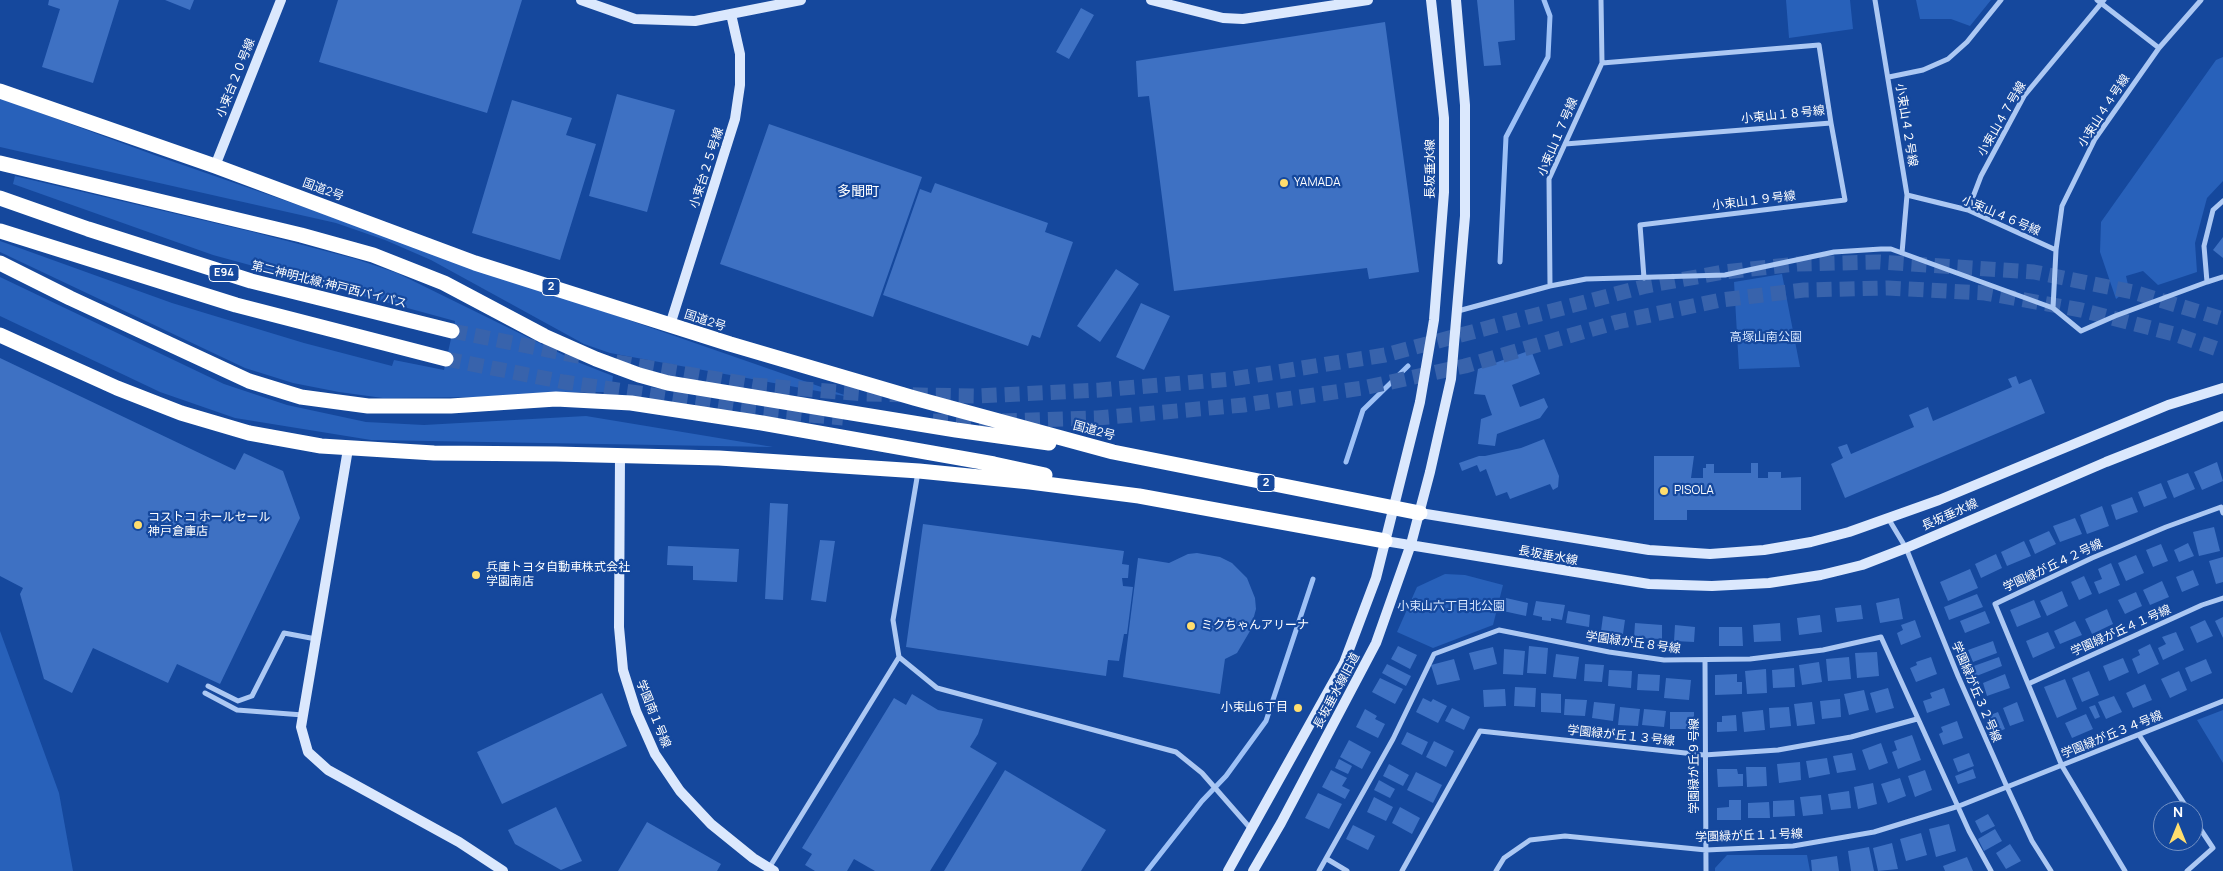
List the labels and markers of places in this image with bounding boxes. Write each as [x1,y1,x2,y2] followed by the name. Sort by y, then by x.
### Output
[1294,176,1341,190] place label: YAMADA
[1278,177,1290,189] marker: YAMADA
[1674,484,1714,498] place label: PISOLA
[1658,485,1670,497] marker: PISOLA
[148,511,270,539] place label: コストコ ホールセール 神戸倉庫店
[132,519,144,531] marker: コストコ ホールセール 神戸倉庫店
[486,561,630,589] place label: 兵庫トヨタ自動車株式会社 学園南店
[470,569,482,581] marker: 兵庫トヨタ自動車株式会社 学園南店
[1201,619,1309,633] place label: ミクちゃんアリーナ
[1185,620,1197,632] marker: ミクちゃんアリーナ
[1221,701,1288,715] place label: 小束山6丁目
[1292,702,1304,714] marker: 小束山6丁目

